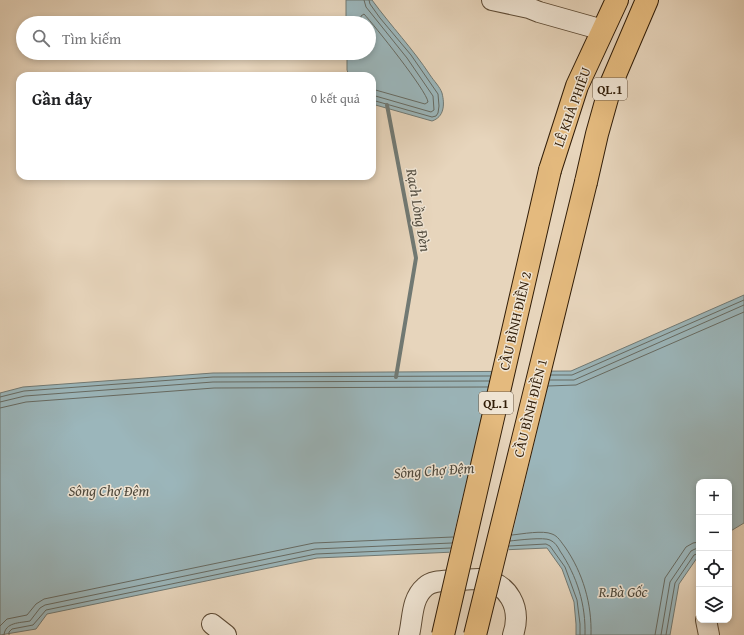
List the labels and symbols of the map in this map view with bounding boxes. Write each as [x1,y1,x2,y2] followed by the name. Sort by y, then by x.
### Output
[548,64,596,150] street label: LÊ KHẢ PHIÊU
[593,78,627,100] road number: QL.1
[401,166,437,254] water label: Rạch Lồng Đèn
[494,270,536,372] street label: CẦU BÌNH ĐIỀN 2
[508,357,552,459] street label: CẦU BÌNH ĐIỀN 1
[479,392,513,414] road number: QL.1
[393,457,475,483] water label: Sông Chợ Đệm
[68,480,150,501] water label: Sông Chợ Đệm
[597,581,649,602] water label: R.Bà Gốc

